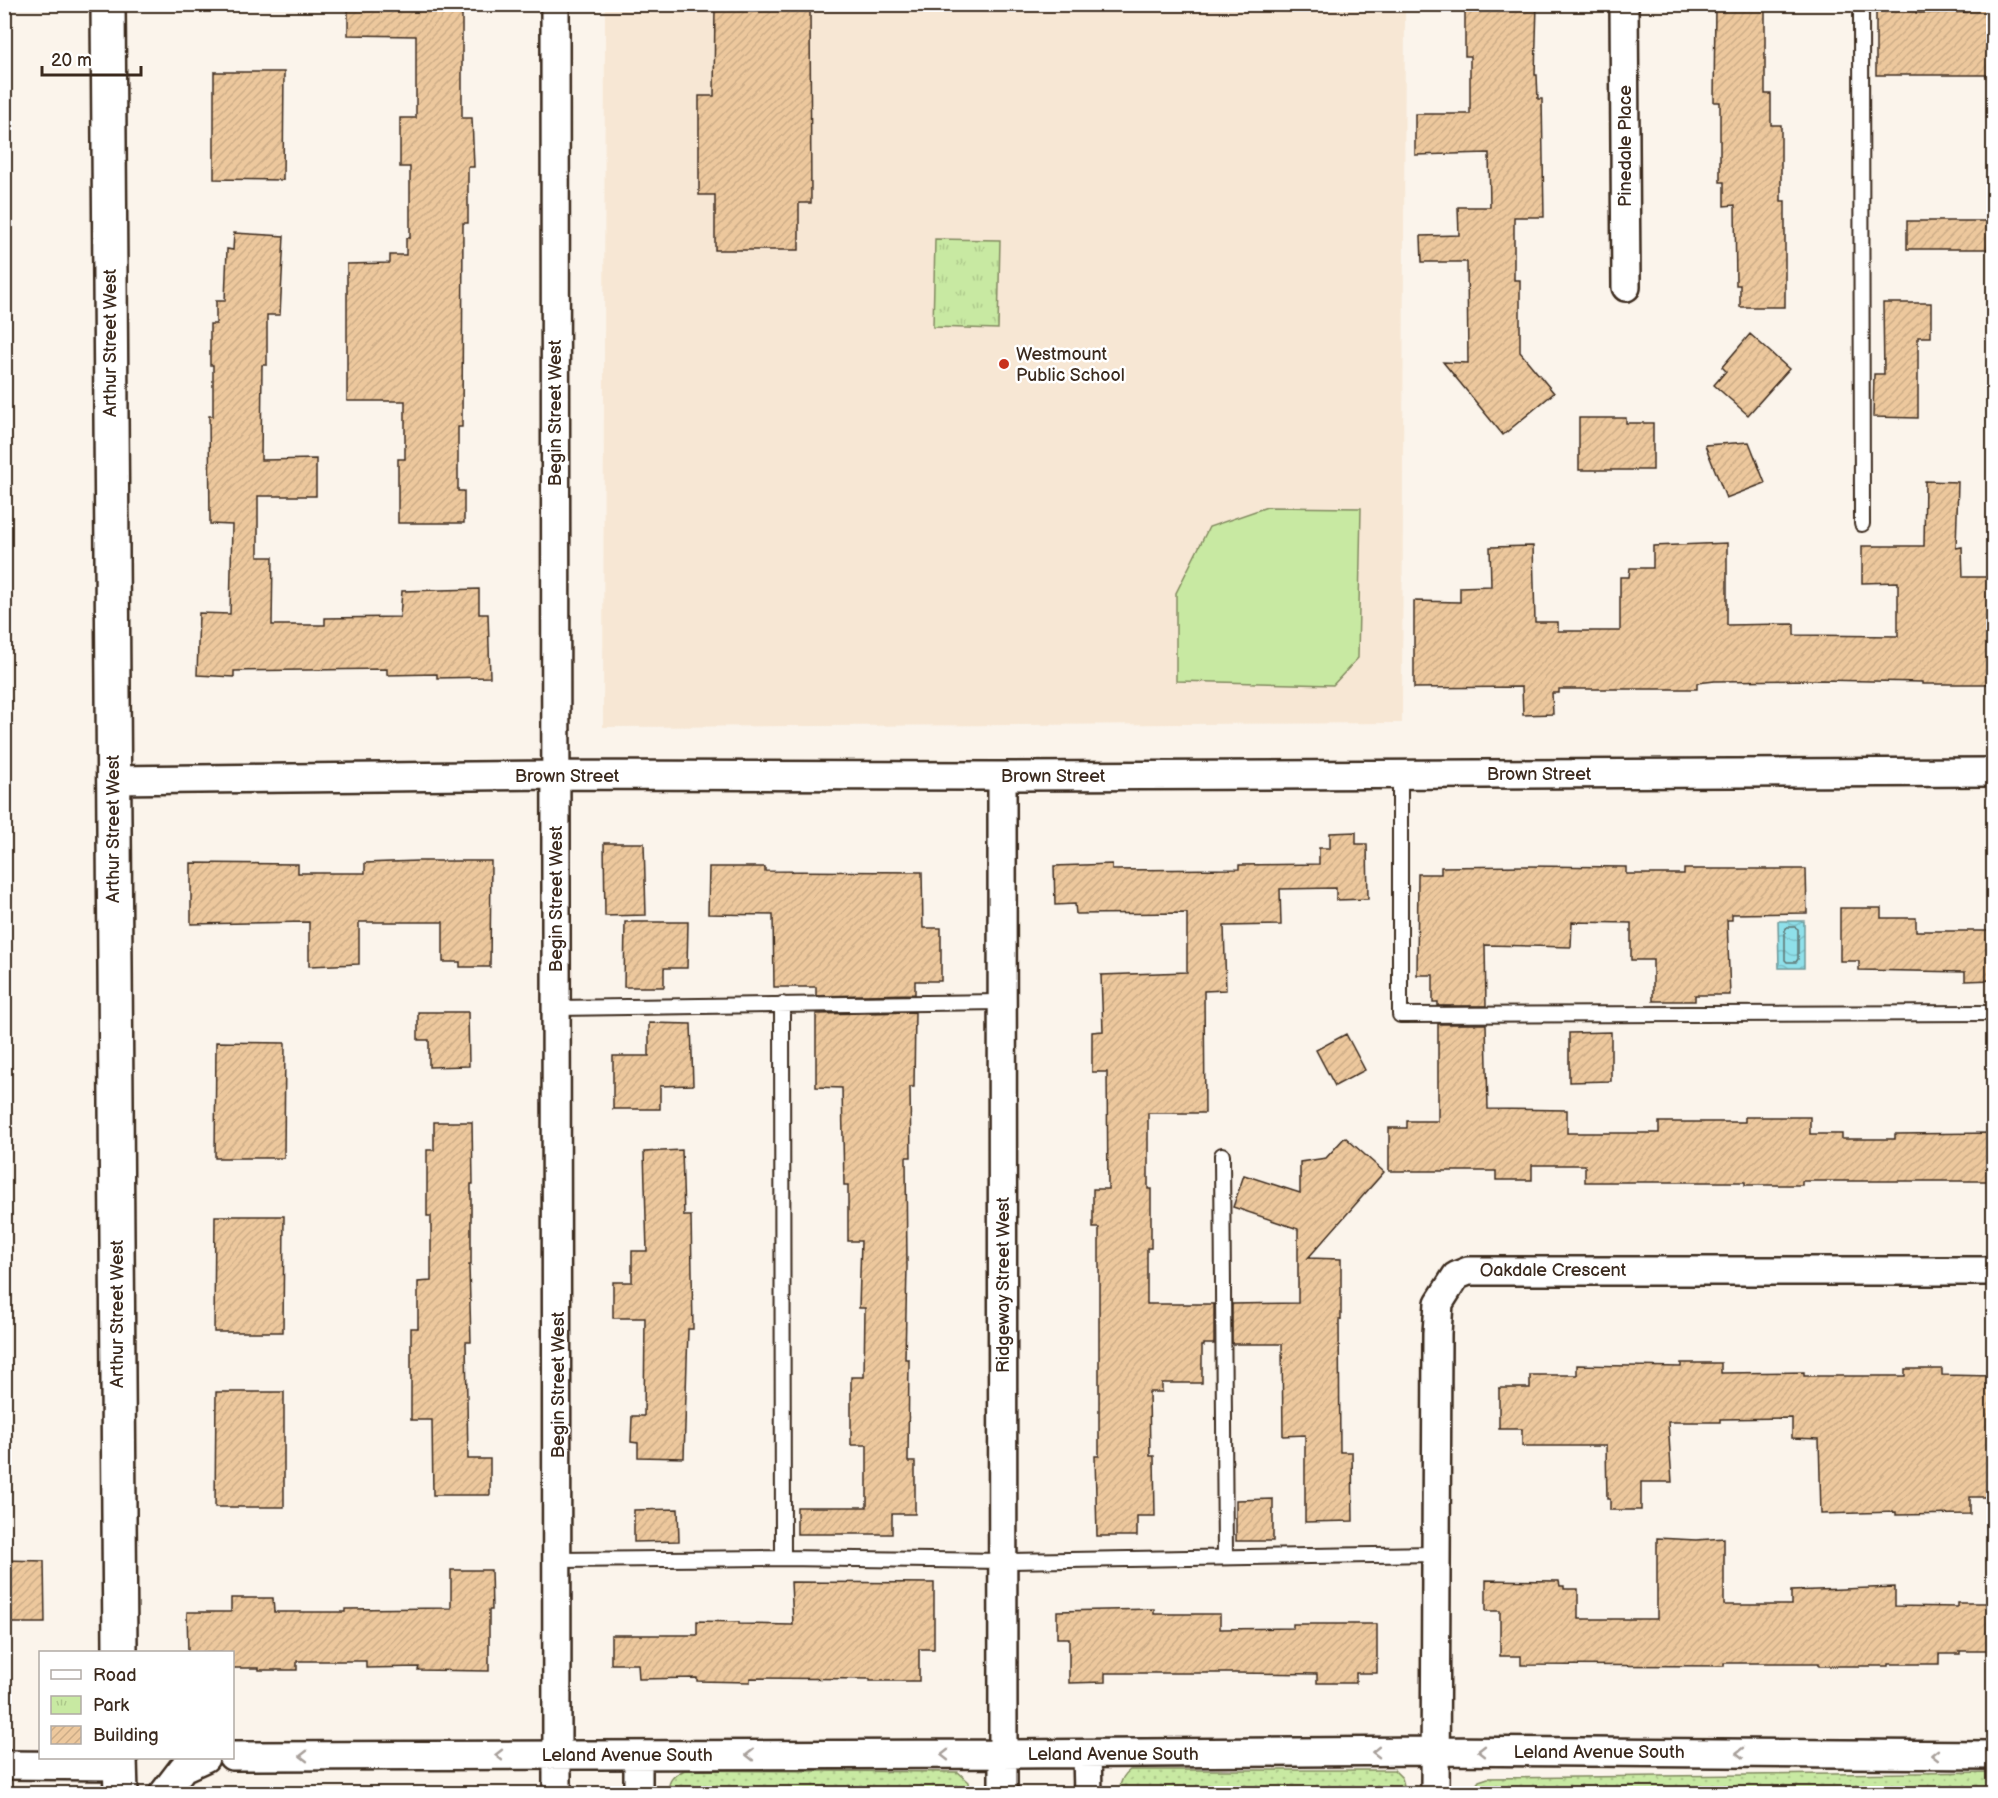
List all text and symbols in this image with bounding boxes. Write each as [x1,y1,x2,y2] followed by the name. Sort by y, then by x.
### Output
[42,39,141,77] scale bar
[51,50,92,71] text: 20 m
[1615,85,1636,207] street label: Pinedale Place
[100,268,121,417] street label: Arthur Street West
[545,339,566,486] street label: Begin Street West
[1016,344,1125,386] place label: Westmount Public School
[997,357,1011,371] marker: Westmount Public School
[103,754,124,903] street label: Arthur Street West
[1487,764,1592,785] street label: Brown Street
[515,766,620,787] street label: Brown Street
[1001,766,1106,787] street label: Brown Street
[546,825,567,972] street label: Begin Street West
[993,1196,1014,1373] street label: Ridgeway Street West
[107,1239,128,1388] street label: Arthur Street West
[1480,1260,1627,1281] street label: Oakdale Crescent
[548,1311,569,1458] street label: Begin Street West
[39,1651,234,1759] legend
[93,1665,137,1686] text: Road
[93,1695,129,1716] text: Park
[93,1725,159,1746] text: Building
[1513,1742,1685,1763] street label: Leland Avenue South
[1027,1744,1199,1765] street label: Leland Avenue South
[541,1745,713,1766] street label: Leland Avenue South
[1478,1745,1487,1758] one-way arrow
[1371,1746,1380,1758] one-way arrow
[1736,1747,1745,1760] one-way arrow
[495,1749,504,1761] one-way arrow
[745,1749,754,1761] one-way arrow
[940,1749,949,1761] one-way arrow
[1931,1749,1940,1761] one-way arrow
[300,1750,309,1762] one-way arrow

